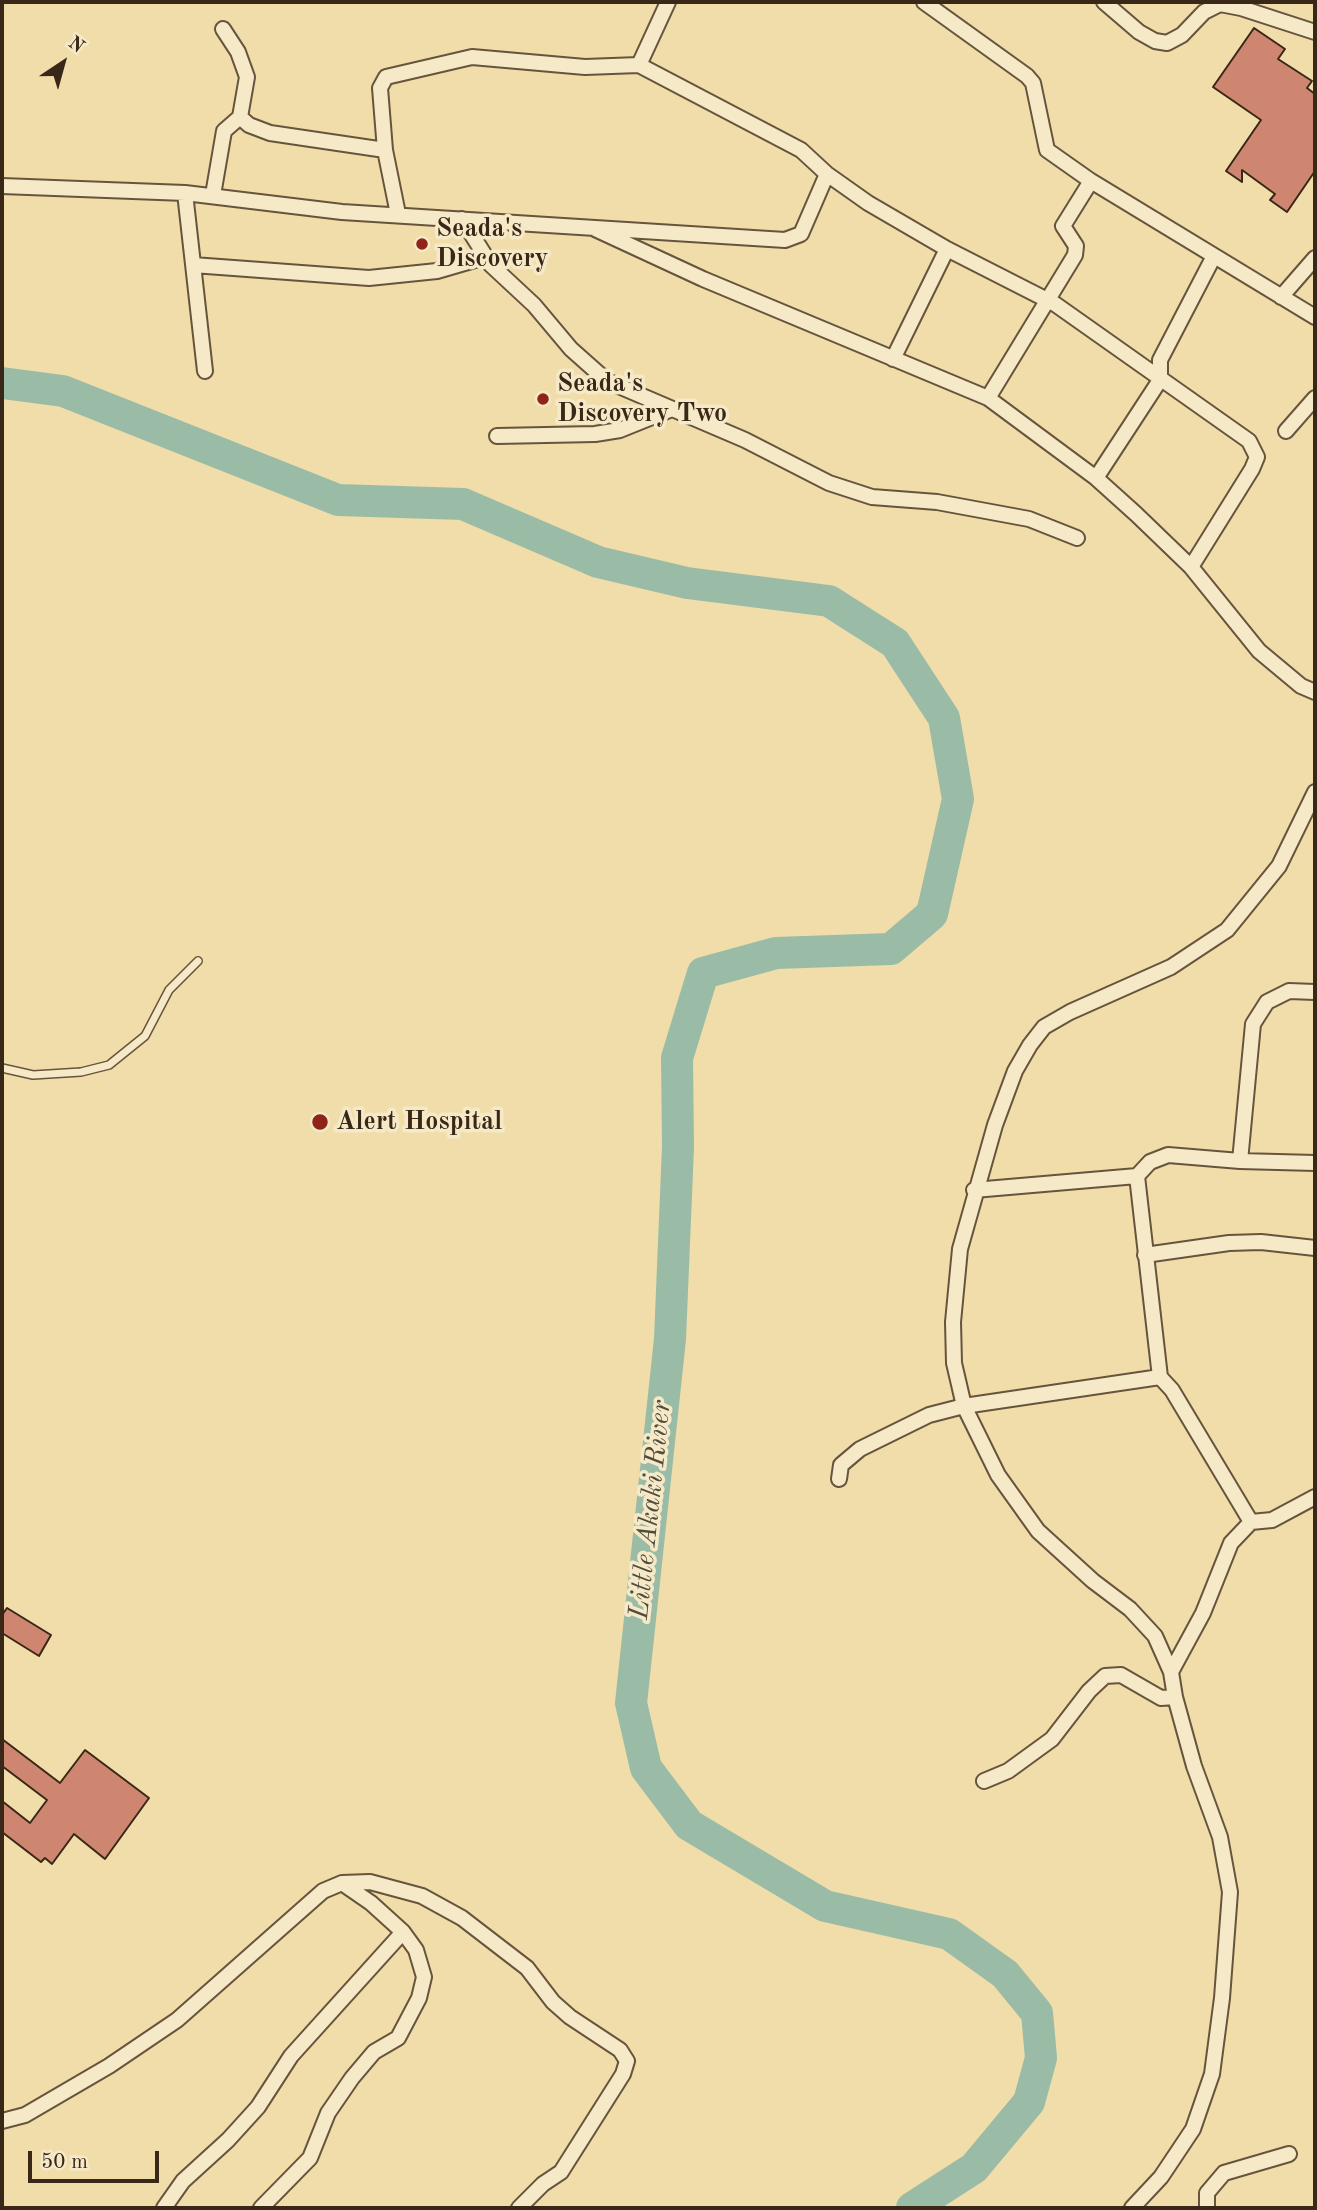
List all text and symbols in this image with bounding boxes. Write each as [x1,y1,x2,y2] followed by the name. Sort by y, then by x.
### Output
[28,28,98,98] north arrow
[64,34,87,58] text: N
[436,213,548,274] place label: Seada's Discovery
[414,236,430,252] marker: Seada's Discovery
[557,368,727,430] place label: Seada's Discovery Two
[535,391,551,407] marker: Seada's Discovery Two
[336,1106,502,1138] place label: Alert Hospital
[310,1112,330,1132] marker: Alert Hospital
[623,1399,679,1621] water label: Little Akaki River
[32,2136,163,2180] scale bar
[41,2152,88,2173] text: 50 m

